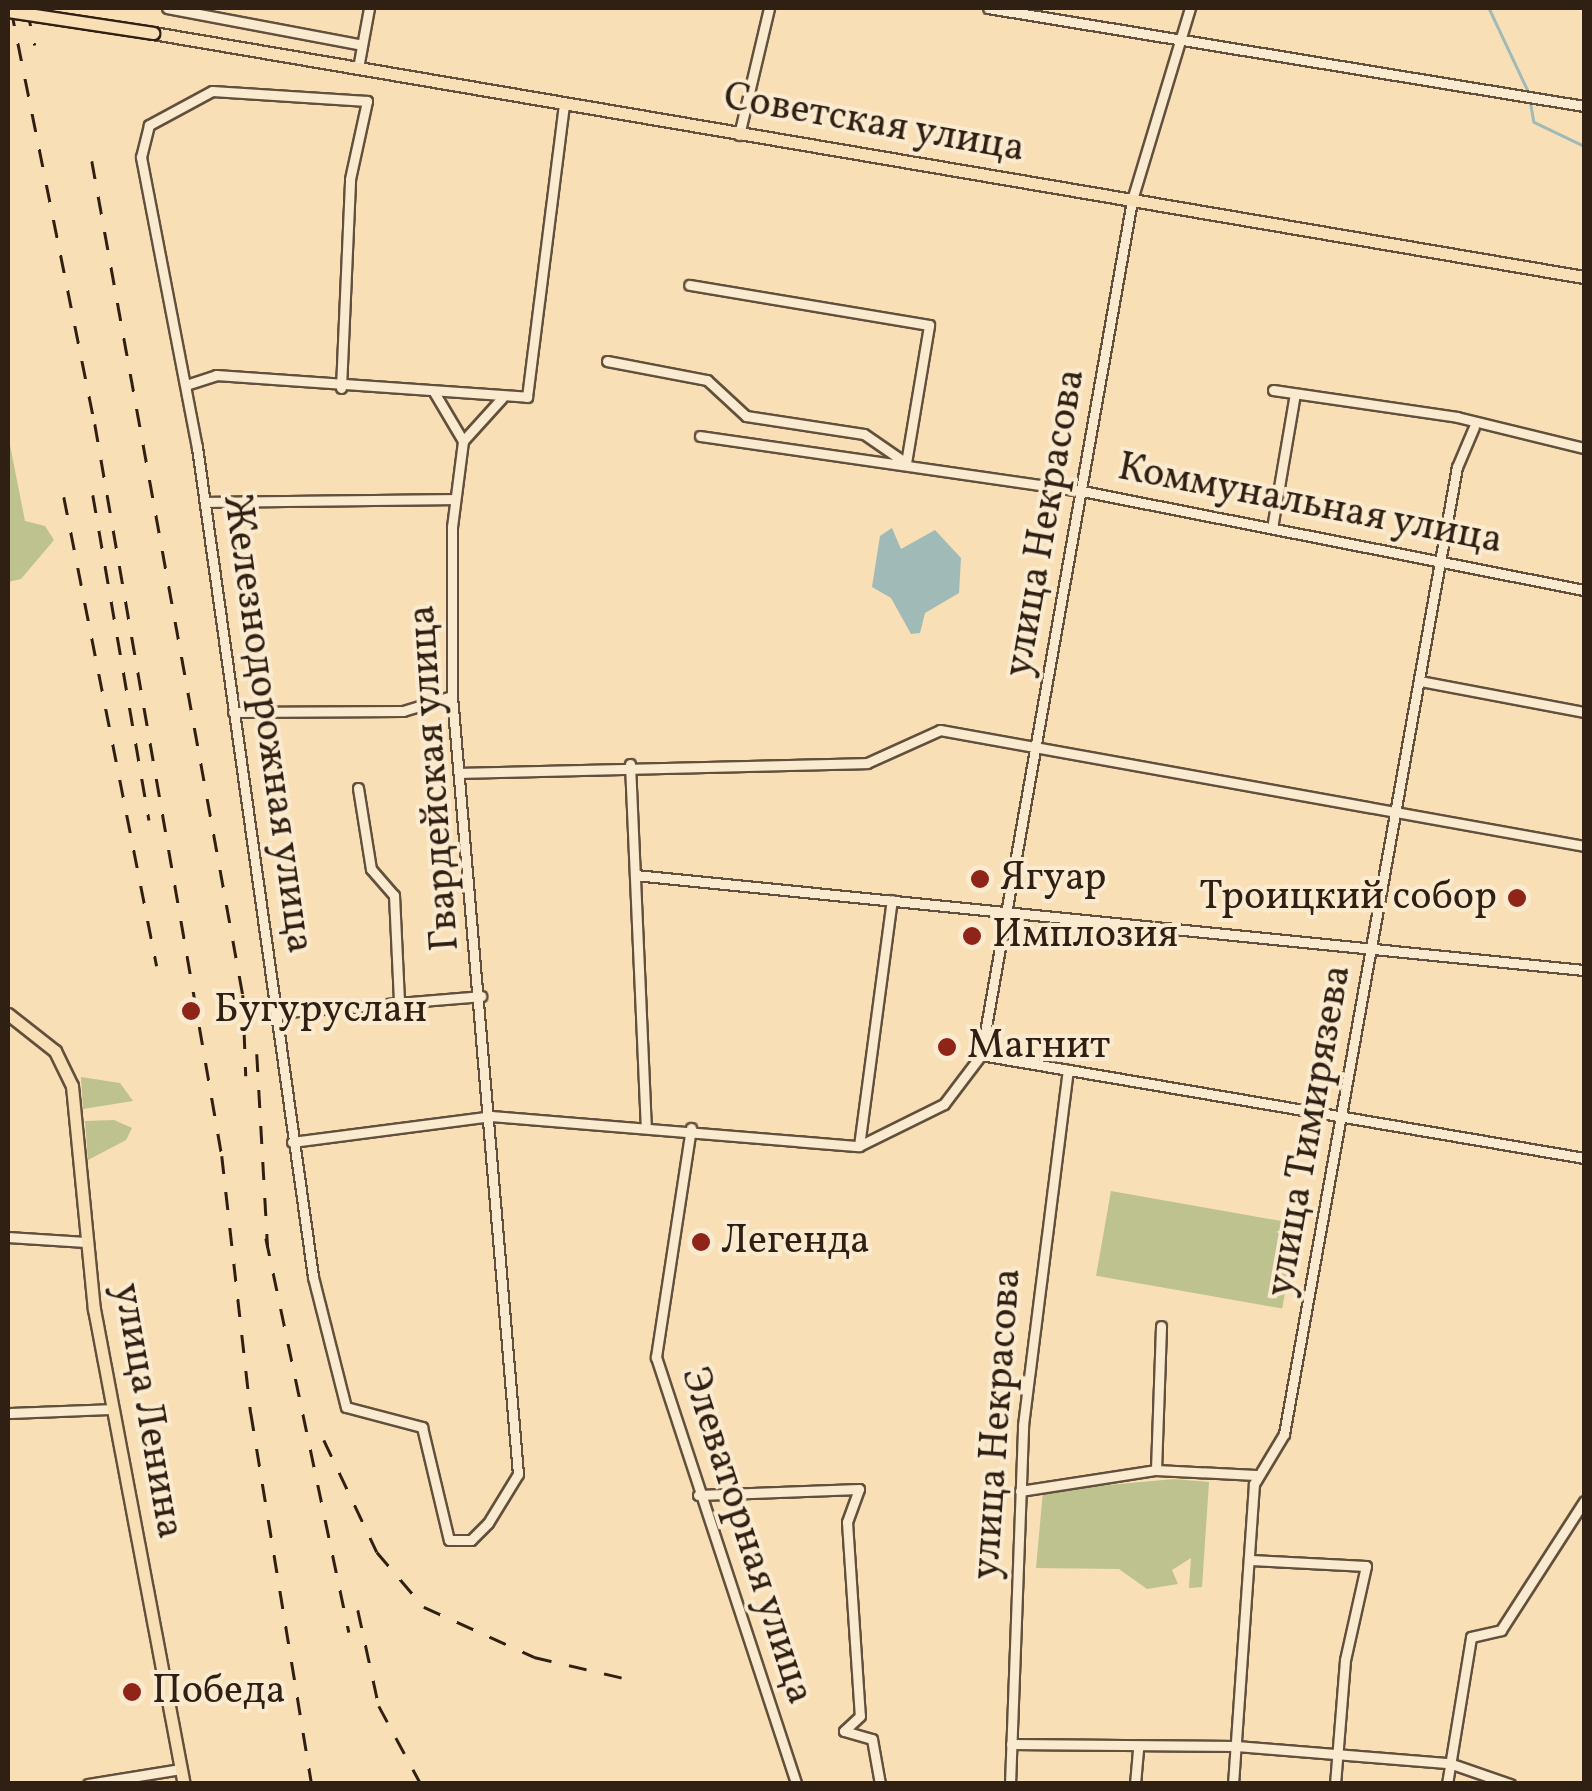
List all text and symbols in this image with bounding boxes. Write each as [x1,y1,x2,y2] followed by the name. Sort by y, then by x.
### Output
[719,74,1029,174] street label: Советская улица
[995,365,1097,681] street label: улица Некрасова
[1113,444,1507,566] street label: Коммунальная улица
[211,491,323,957] street label: Железнодорожная улица
[399,603,471,953] street label: Гвардейская улица
[1000,855,1107,903] place label: Ягуар
[969,868,991,890] marker: Ягуар
[1199,874,1497,922] place label: Троицкий собор
[1506,887,1528,909] marker: Троицкий собор
[992,912,1178,960] place label: Имплозия
[961,925,983,947] marker: Имплозия
[1257,961,1363,1301] street label: улица Тимирязева
[214,987,427,1035] place label: Бугуруслан
[178,998,204,1024] marker: Бугуруслан
[967,1023,1110,1071] place label: Магнит
[936,1036,958,1058] marker: Магнит
[721,1218,870,1266] place label: Легенда
[690,1231,712,1253] marker: Легенда
[963,1267,1033,1581] street label: улица Некрасова
[101,1280,193,1542] street label: улица Ленина
[669,1361,823,1711] street label: Элеваторная улица
[152,1668,286,1716] place label: Победа
[121,1681,143,1703] marker: Победа

